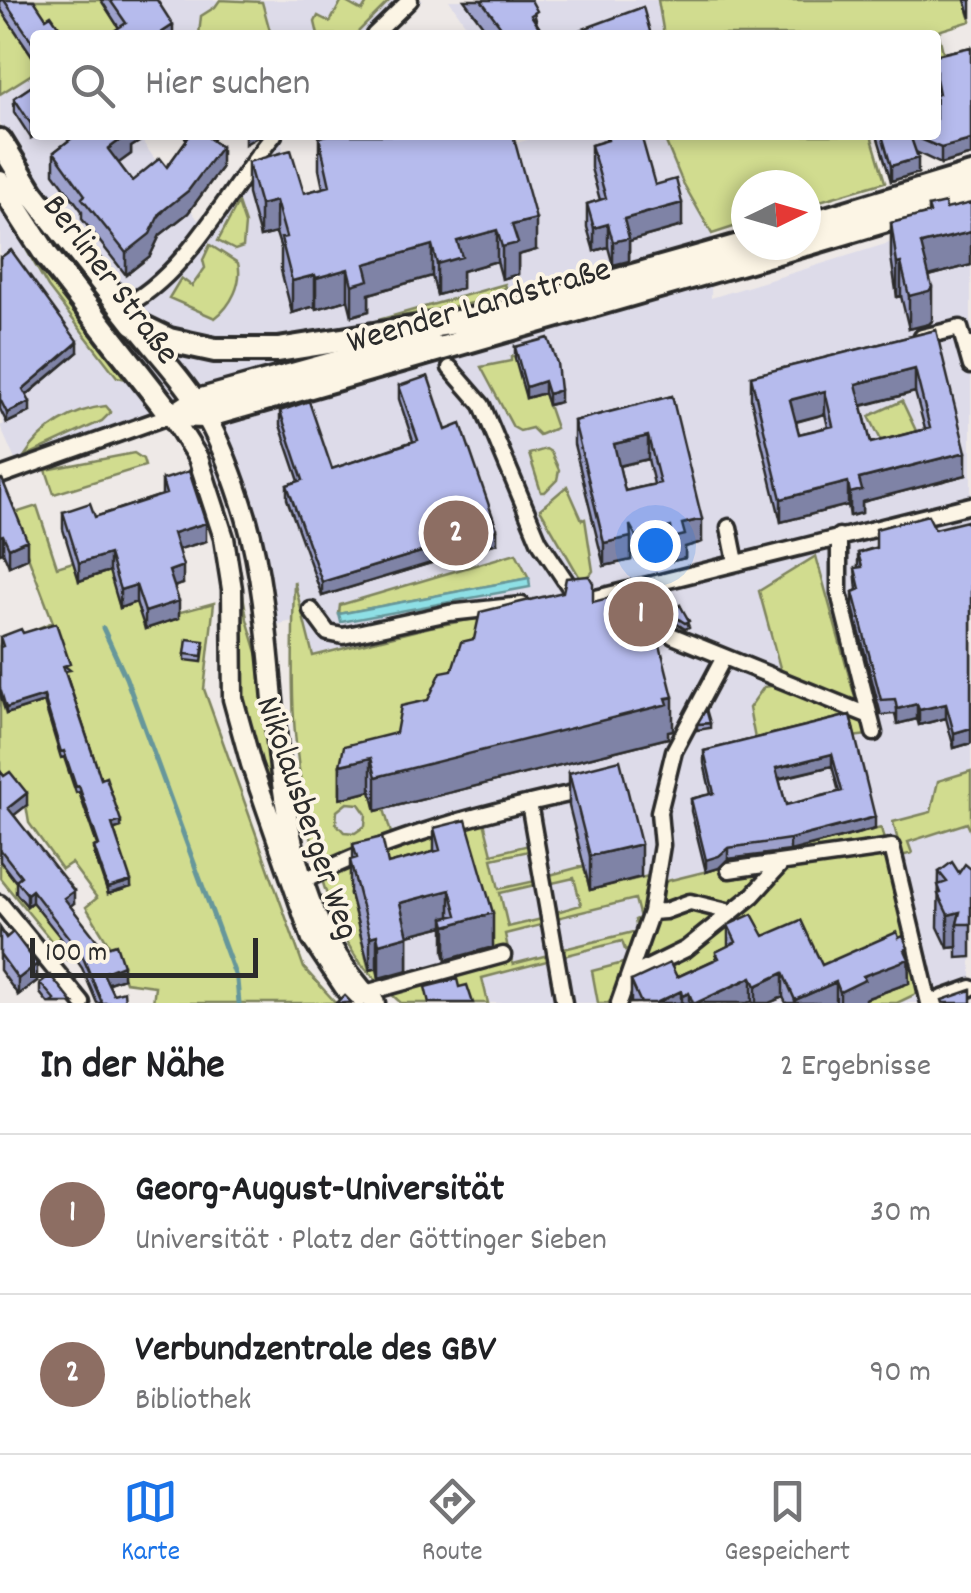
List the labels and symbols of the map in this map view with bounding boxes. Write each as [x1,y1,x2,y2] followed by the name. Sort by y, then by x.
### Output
[731,170,821,260] north arrow
[28,185,190,377] street label: Berliner Straße
[342,246,617,369] street label: Weender Landstraße
[424,496,488,570] pin: 2
[630,520,681,571] your location
[608,576,674,652] pin: 1
[240,690,370,947] street label: Nikolausberger Weg
[30,933,258,978] scale bar

